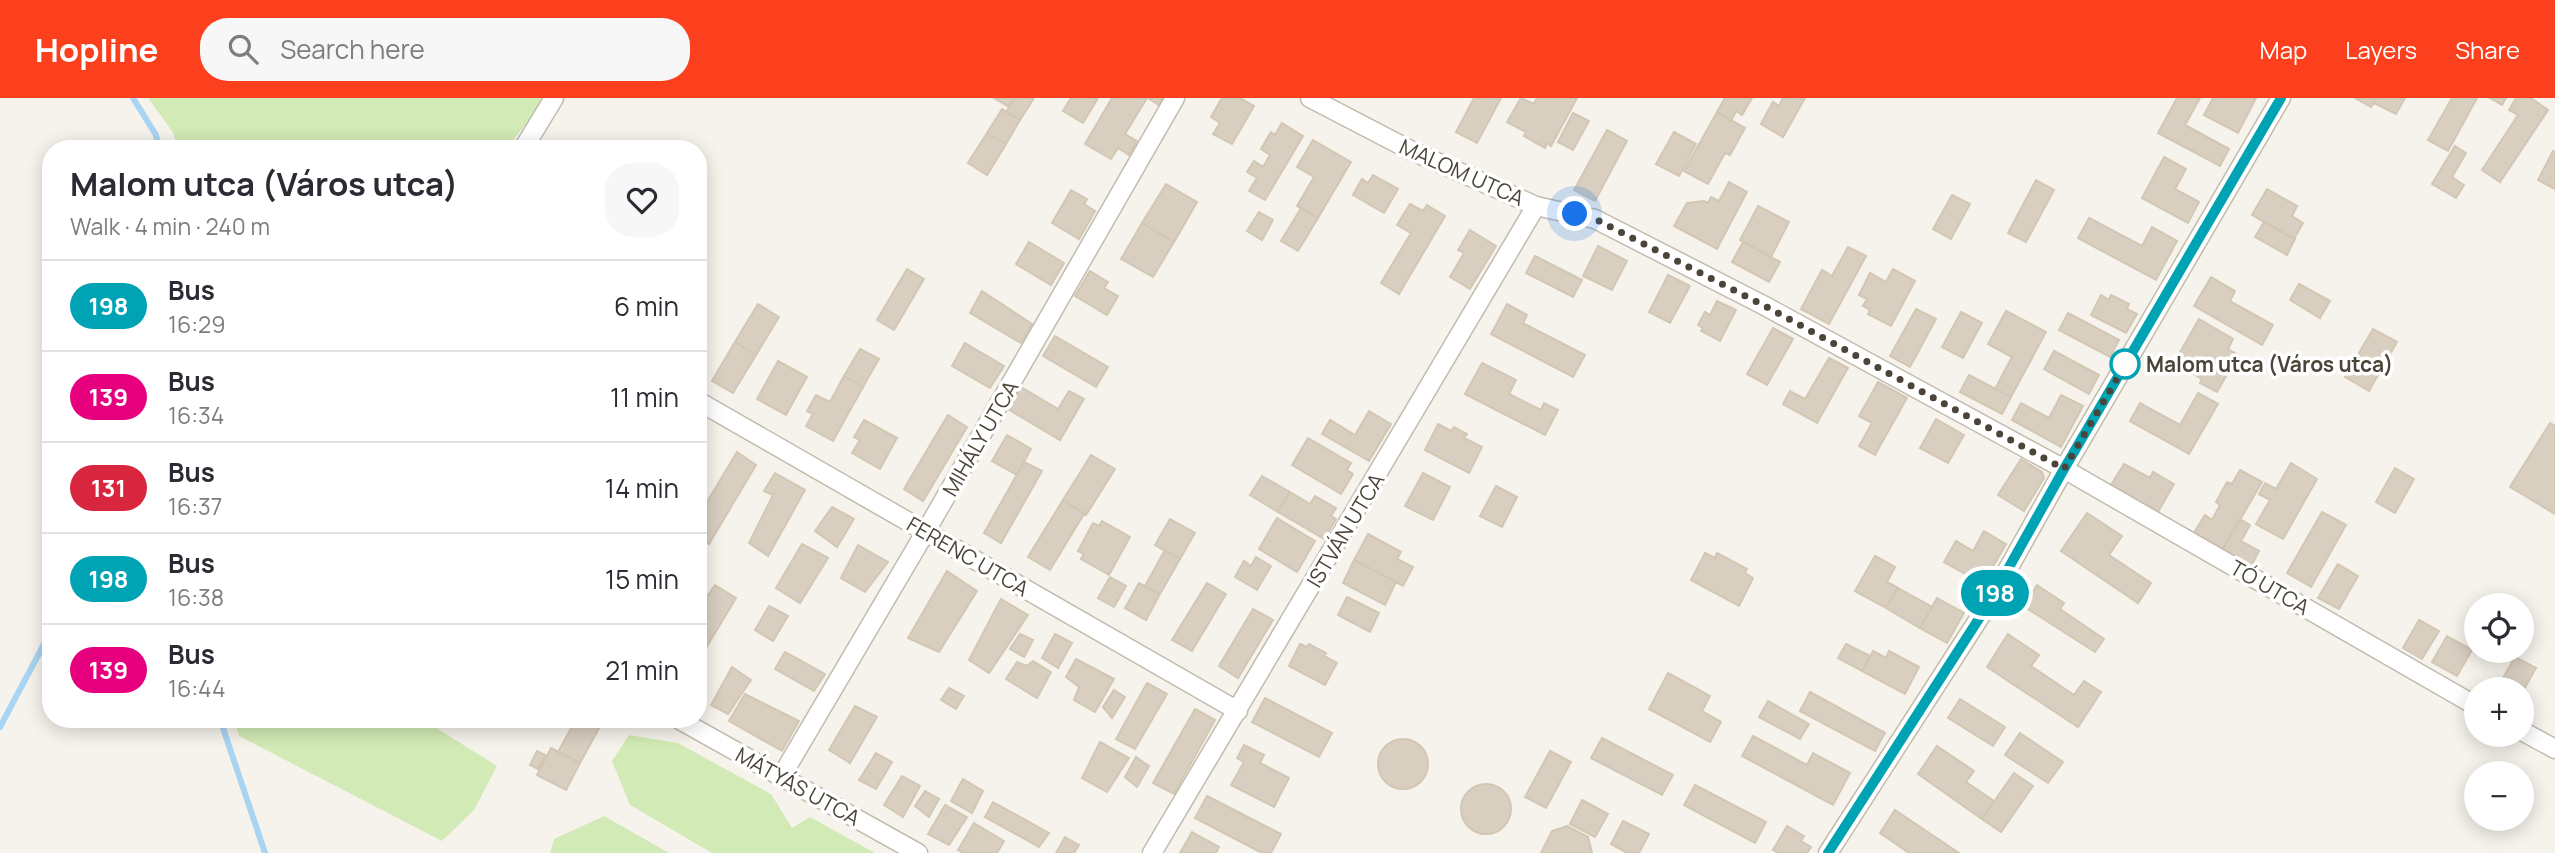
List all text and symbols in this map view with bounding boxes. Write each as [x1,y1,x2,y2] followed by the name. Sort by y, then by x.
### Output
[200,18,690,81] search box
[35,27,158,72] text: Hopline
[224,30,262,68] icon: search
[280,31,425,67] text: Search here
[2260,33,2307,66] text: Map
[2345,33,2417,66] text: Layers
[2455,33,2520,66] text: Share
[1395,132,1529,212] street label: MALOM UTCA
[70,161,458,206] text: Malom utca (Város utca)
[605,163,679,237] button: heart
[1557,196,1592,231] your location
[70,210,270,242] text: Walk · 4 min · 240 m
[168,272,215,308] text: Bus
[614,288,679,324] text: 6 min
[88,289,129,322] text: 198
[168,308,226,340] text: 16:29
[2110,349,2140,379] marker: Malom utca (Város utca)
[2146,350,2393,378] place label: Malom utca (Város utca)
[168,363,215,399] text: Bus
[936,375,1024,501] street label: MIHÁLY UTCA
[610,379,679,415] text: 11 min
[89,380,128,413] text: 139
[168,399,224,431] text: 16:34
[168,454,215,490] text: Bus
[1300,468,1390,592] street label: ISTVÁN UTCA
[605,470,679,506] text: 14 min
[91,471,126,504] text: 131
[168,490,222,522] text: 16:37
[902,510,1034,602] street label: FERENC UTCA
[168,545,215,581] text: Bus
[2225,553,2315,621] street label: TÓ UTCA
[605,561,679,597] text: 15 min
[88,562,129,595] text: 198
[1955,570,2035,616] line badge: 198
[1975,576,2015,609] text: 198
[168,581,224,613] text: 16:38
[2464,593,2534,831] map controls
[2464,593,2534,663] button: locate
[168,636,215,672] text: Bus
[605,652,679,688] text: 21 min
[89,653,128,686] text: 139
[168,672,225,704] text: 16:44
[2464,677,2534,747] button: +
[731,740,865,832] street label: MÁTYÁS UTCA
[2464,761,2534,831] button: −

